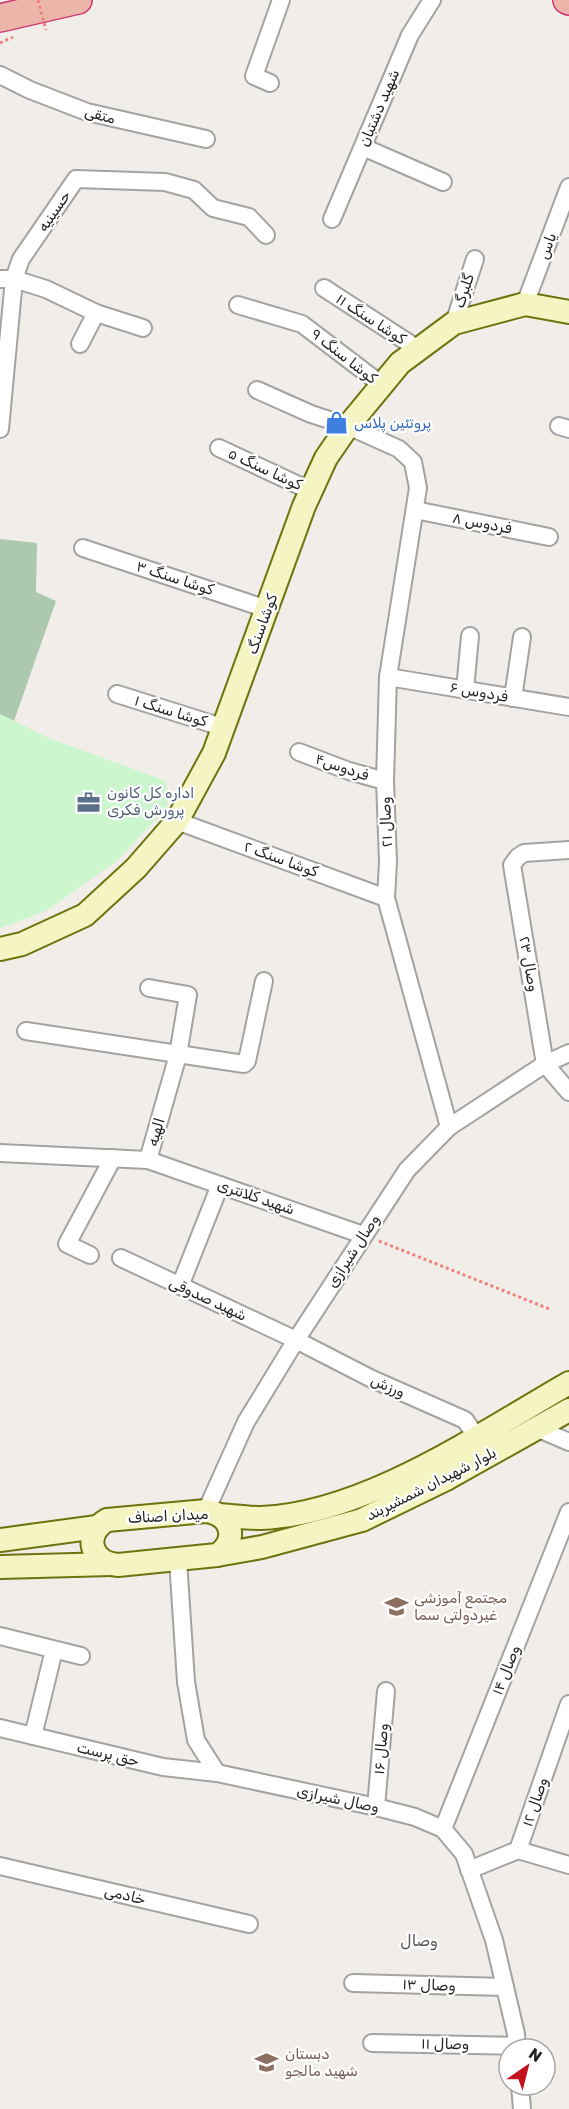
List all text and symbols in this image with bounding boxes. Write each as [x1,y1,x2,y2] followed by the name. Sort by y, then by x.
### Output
[355,67,403,149] street label: شهید دشتبان
[83,102,117,128] street label: متقی
[34,187,74,235] street label: حسینیه
[534,230,560,262] street label: یاس
[450,271,478,311] street label: گلبرگ
[333,290,410,348] street label: ۱۱ کوشا سنگ
[307,325,381,388] street label: کوشا سنگ ۹
[323,410,349,436] shop icon: پروتئین پلاس
[354,414,431,433] place label: پروتئین پلاس
[225,444,305,494] street label: کوشا سنگ ۵
[451,508,513,539] street label: فردوس ۸
[134,557,216,599] street label: کوشا سنگ ۳
[243,591,281,657] street label: کوشاسنگ
[448,678,509,707] street label: فردوس ۶
[132,691,210,731] street label: کوشا سنگ ۱
[313,749,371,785] street label: فردوس۴
[107,784,194,820] place label: اداره کل کانون پرورش فکری
[76,789,102,815] office icon: اداره کل کانون پرورش فکری
[376,796,397,848] street label: وصال ۲۱
[241,837,321,881] street label: کوشا سنگ ۲
[514,935,543,993] street label: وصال ۲۳
[143,1116,169,1148] street label: الهیه
[215,1175,297,1219] street label: شهید کلانتری
[323,1211,384,1292] street label: وصال شیرازی
[166,1273,250,1326] street label: شهید صدوقی
[368,1371,408,1402] street label: ورزش
[363,1443,499,1525] street label: بلوار شهیدان شمشیربند
[127,1505,209,1527] street label: میدان اصناف
[414,1589,507,1625] place label: مجتمع آموزشی غیردولتی سما
[383,1594,409,1620] school or university icon: مجتمع آموزشی غیردولتی سما
[488,1643,525,1698] street label: وصال ۱۴
[370,1723,393,1776] street label: وصال ۱۶
[75,1738,141,1771] street label: حق پرست
[518,1775,553,1829] street label: وصال ۱۲
[295,1782,381,1817] street label: وصال شیرازی
[103,1882,147,1908] street label: خادمی
[400,1931,438,1951] district label: وصال
[402,1975,456,1996] street label: وصال ۱۳
[421,2035,469,2054] street label: وصال ۱۱
[497,2037,557,2097] north arrow
[525,2044,545,2066] text: N
[285,2045,358,2080] place label: دبستان شهید مالجو
[254,2050,280,2076] school or university icon: دبستان شهید مالجو

